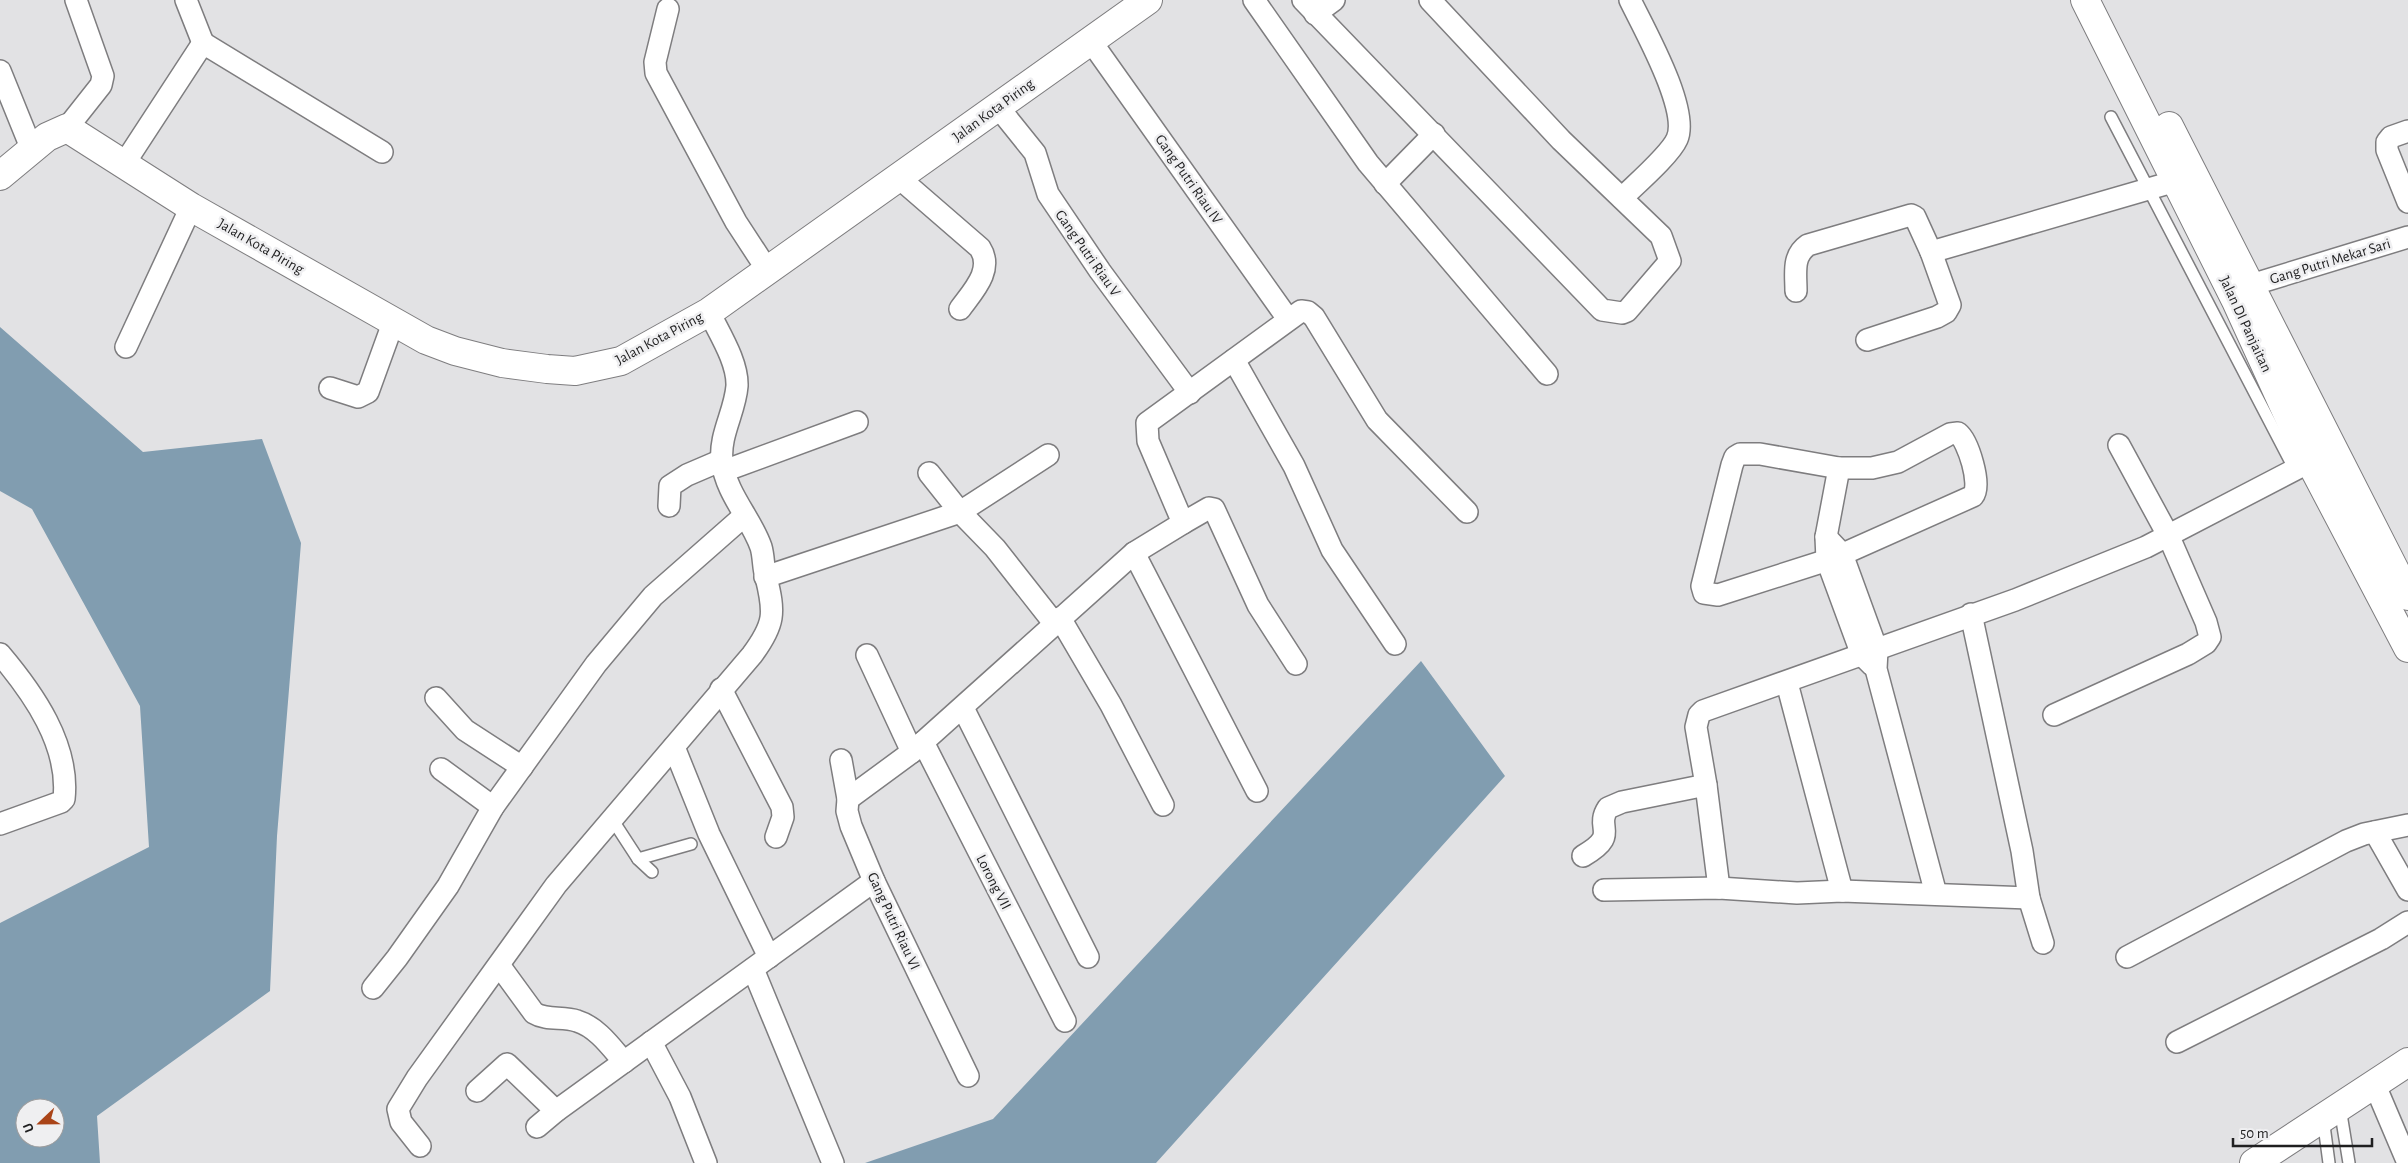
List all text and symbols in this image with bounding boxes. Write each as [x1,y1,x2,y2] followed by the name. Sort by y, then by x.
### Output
[950,76,1037,145] street label: Jalan Kota Piring
[1152,132,1225,227] street label: Gang Putri Riau IV
[1052,207,1123,300] street label: Gang Putri Riau V
[215,216,307,277] street label: Jalan Kota Piring
[2268,236,2392,287] street label: Gang Putri Mekar Sari
[2217,274,2274,374] street label: Jalan DI Panjaitan
[613,309,706,368] street label: Jalan Kota Piring
[973,852,1014,912] street label: Lorong VII
[864,870,923,972] street label: Gang Putri Riau VI
[15,1098,65,1148] north arrow
[2233,1116,2372,1148] scale bar
[21,1121,37,1134] text: U
[2240,1126,2269,1141] text: 50 m

